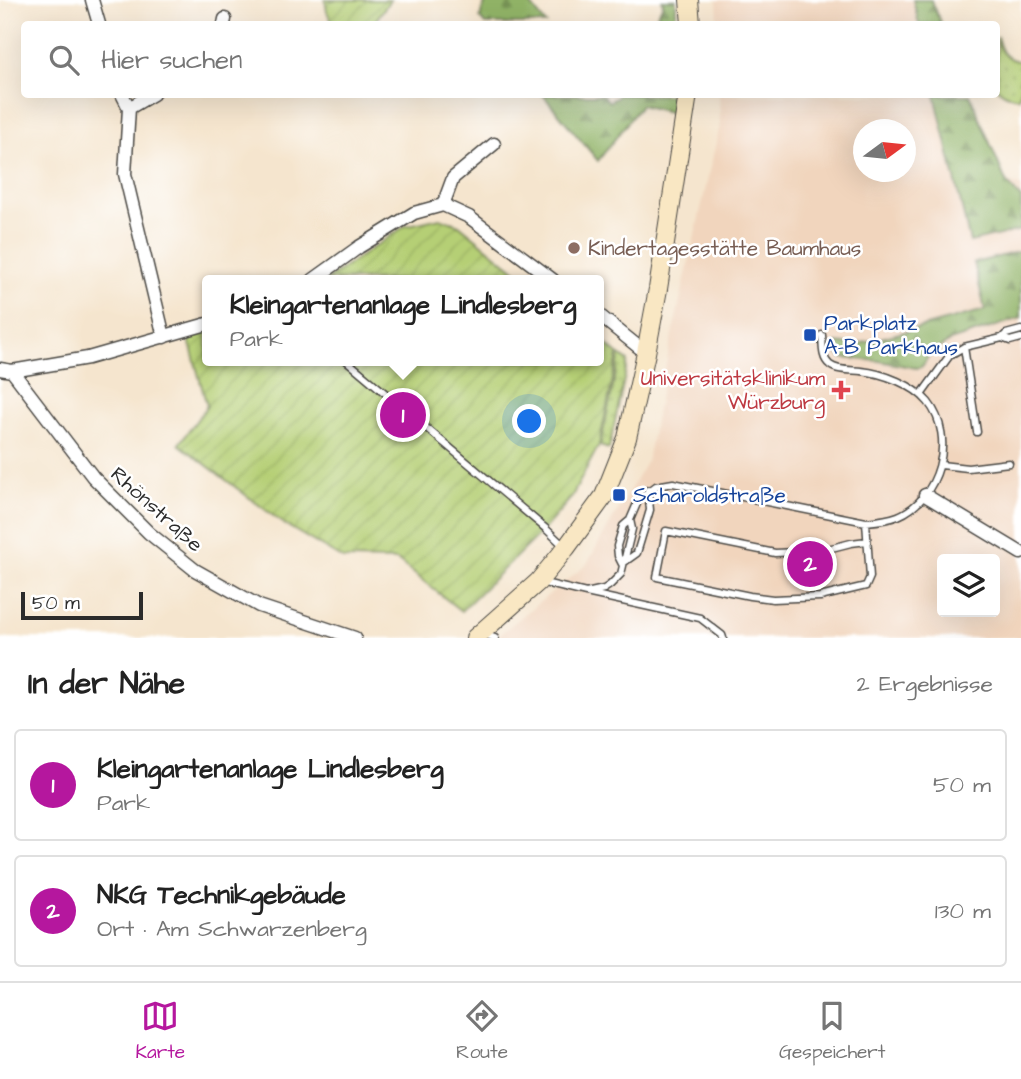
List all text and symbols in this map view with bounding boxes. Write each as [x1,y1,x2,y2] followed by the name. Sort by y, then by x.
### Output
[21,21,1000,98] search box
[45,41,83,79] icon: search
[101,42,242,78] text: Hier suchen
[853,119,916,182] north arrow
[588,234,861,265] place label: Kindertagesstätte Baumhaus
[566,240,582,256] marker: Kindertagesstätte Baumhaus
[202,275,604,366] popup
[230,287,576,323] text: Kleingartenanlage Lindlesberg
[824,309,958,362] place label: Parkplatz A-B Parkhaus
[230,323,283,355] text: Park
[802,327,818,343] marker: Parkplatz A-B Parkhaus
[641,364,826,419] place label: Universitätsklinikum Würzburg
[831,380,851,400] marker: Universitätsklinikum Würzburg
[380,389,426,441] pin: 1
[512,404,546,438] your location
[104,460,209,559] street label: Rhönstraße
[633,481,786,510] place label: Scharoldstraße
[611,487,627,503] marker: Scharoldstraße
[787,538,833,590] pin: 2
[937,554,1000,617] map controls
[937,554,1000,617] button: layers
[21,589,144,621] scale bar
[32,590,80,617] text: 50 m
[28,663,185,705] text: In der Nähe
[857,668,993,700] text: 2 Ergebnisse
[97,751,444,787] text: Kleingartenanlage Lindlesberg
[52,769,54,801] text: 1
[933,769,991,801] text: 50 m
[97,787,150,819] text: Park
[97,877,346,913] text: NKG Technikgebäude
[46,895,60,927] text: 2
[935,895,991,927] text: 130 m
[97,913,367,945] text: Ort · Am Schwarzenberg
[135,997,185,1066] tab: Karte
[456,997,508,1066] tab: Route
[779,997,886,1066] tab: Gespeichert

